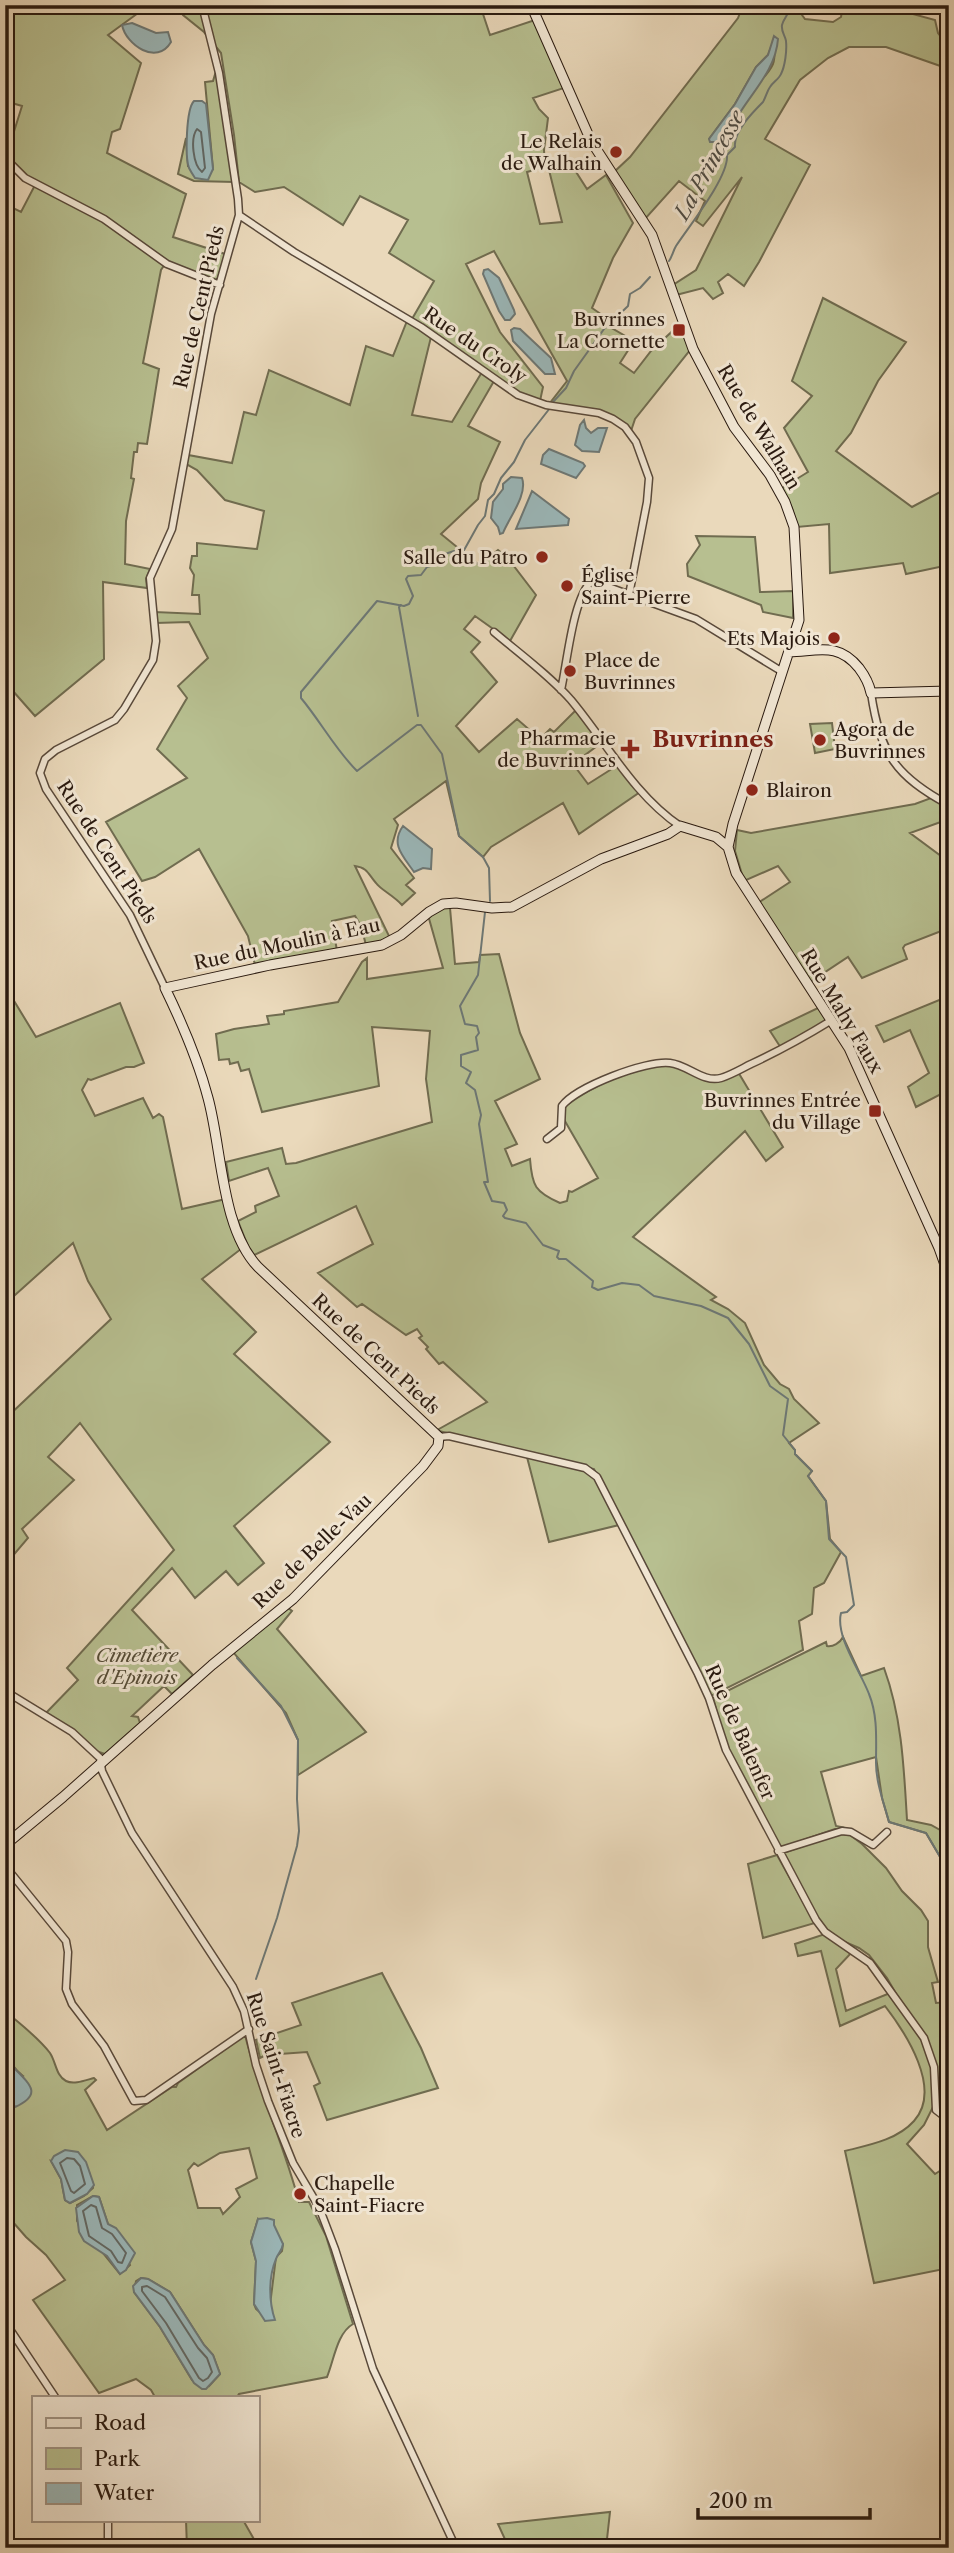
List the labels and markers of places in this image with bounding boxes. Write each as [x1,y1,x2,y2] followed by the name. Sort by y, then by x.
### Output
[501,130,602,175] place label: Le Relais de Walhain
[608,144,624,160] marker: Le Relais de Walhain
[557,308,665,353] place label: Buvrinnes La Cornette
[671,322,687,338] marker: Buvrinnes La Cornette
[403,546,528,569] place label: Salle du Patro
[534,549,550,565] marker: Salle du Patro
[581,564,691,609] place label: Église Saint-Pierre
[559,578,575,594] marker: Église Saint-Pierre
[727,627,820,650] place label: Ets Majois
[826,630,842,646] marker: Ets Majois
[584,649,676,694] place label: Place de Buvrinnes
[562,663,578,679] marker: Place de Buvrinnes
[833,718,926,763] place label: Agora de Buvrinnes
[497,727,616,772] place label: Pharmacie de Buvrinnes
[812,732,828,748] marker: Agora de Buvrinnes
[622,741,638,757] marker: Pharmacie de Buvrinnes
[766,779,832,802] place label: Blairon
[744,782,760,798] marker: Blairon
[704,1089,861,1134] place label: Buvrinnes Entrée du Village
[867,1103,883,1119] marker: Buvrinnes Entrée du Village
[314,2172,425,2217] place label: Chapelle Saint-Fiacre
[292,2186,308,2202] marker: Chapelle Saint-Fiacre

